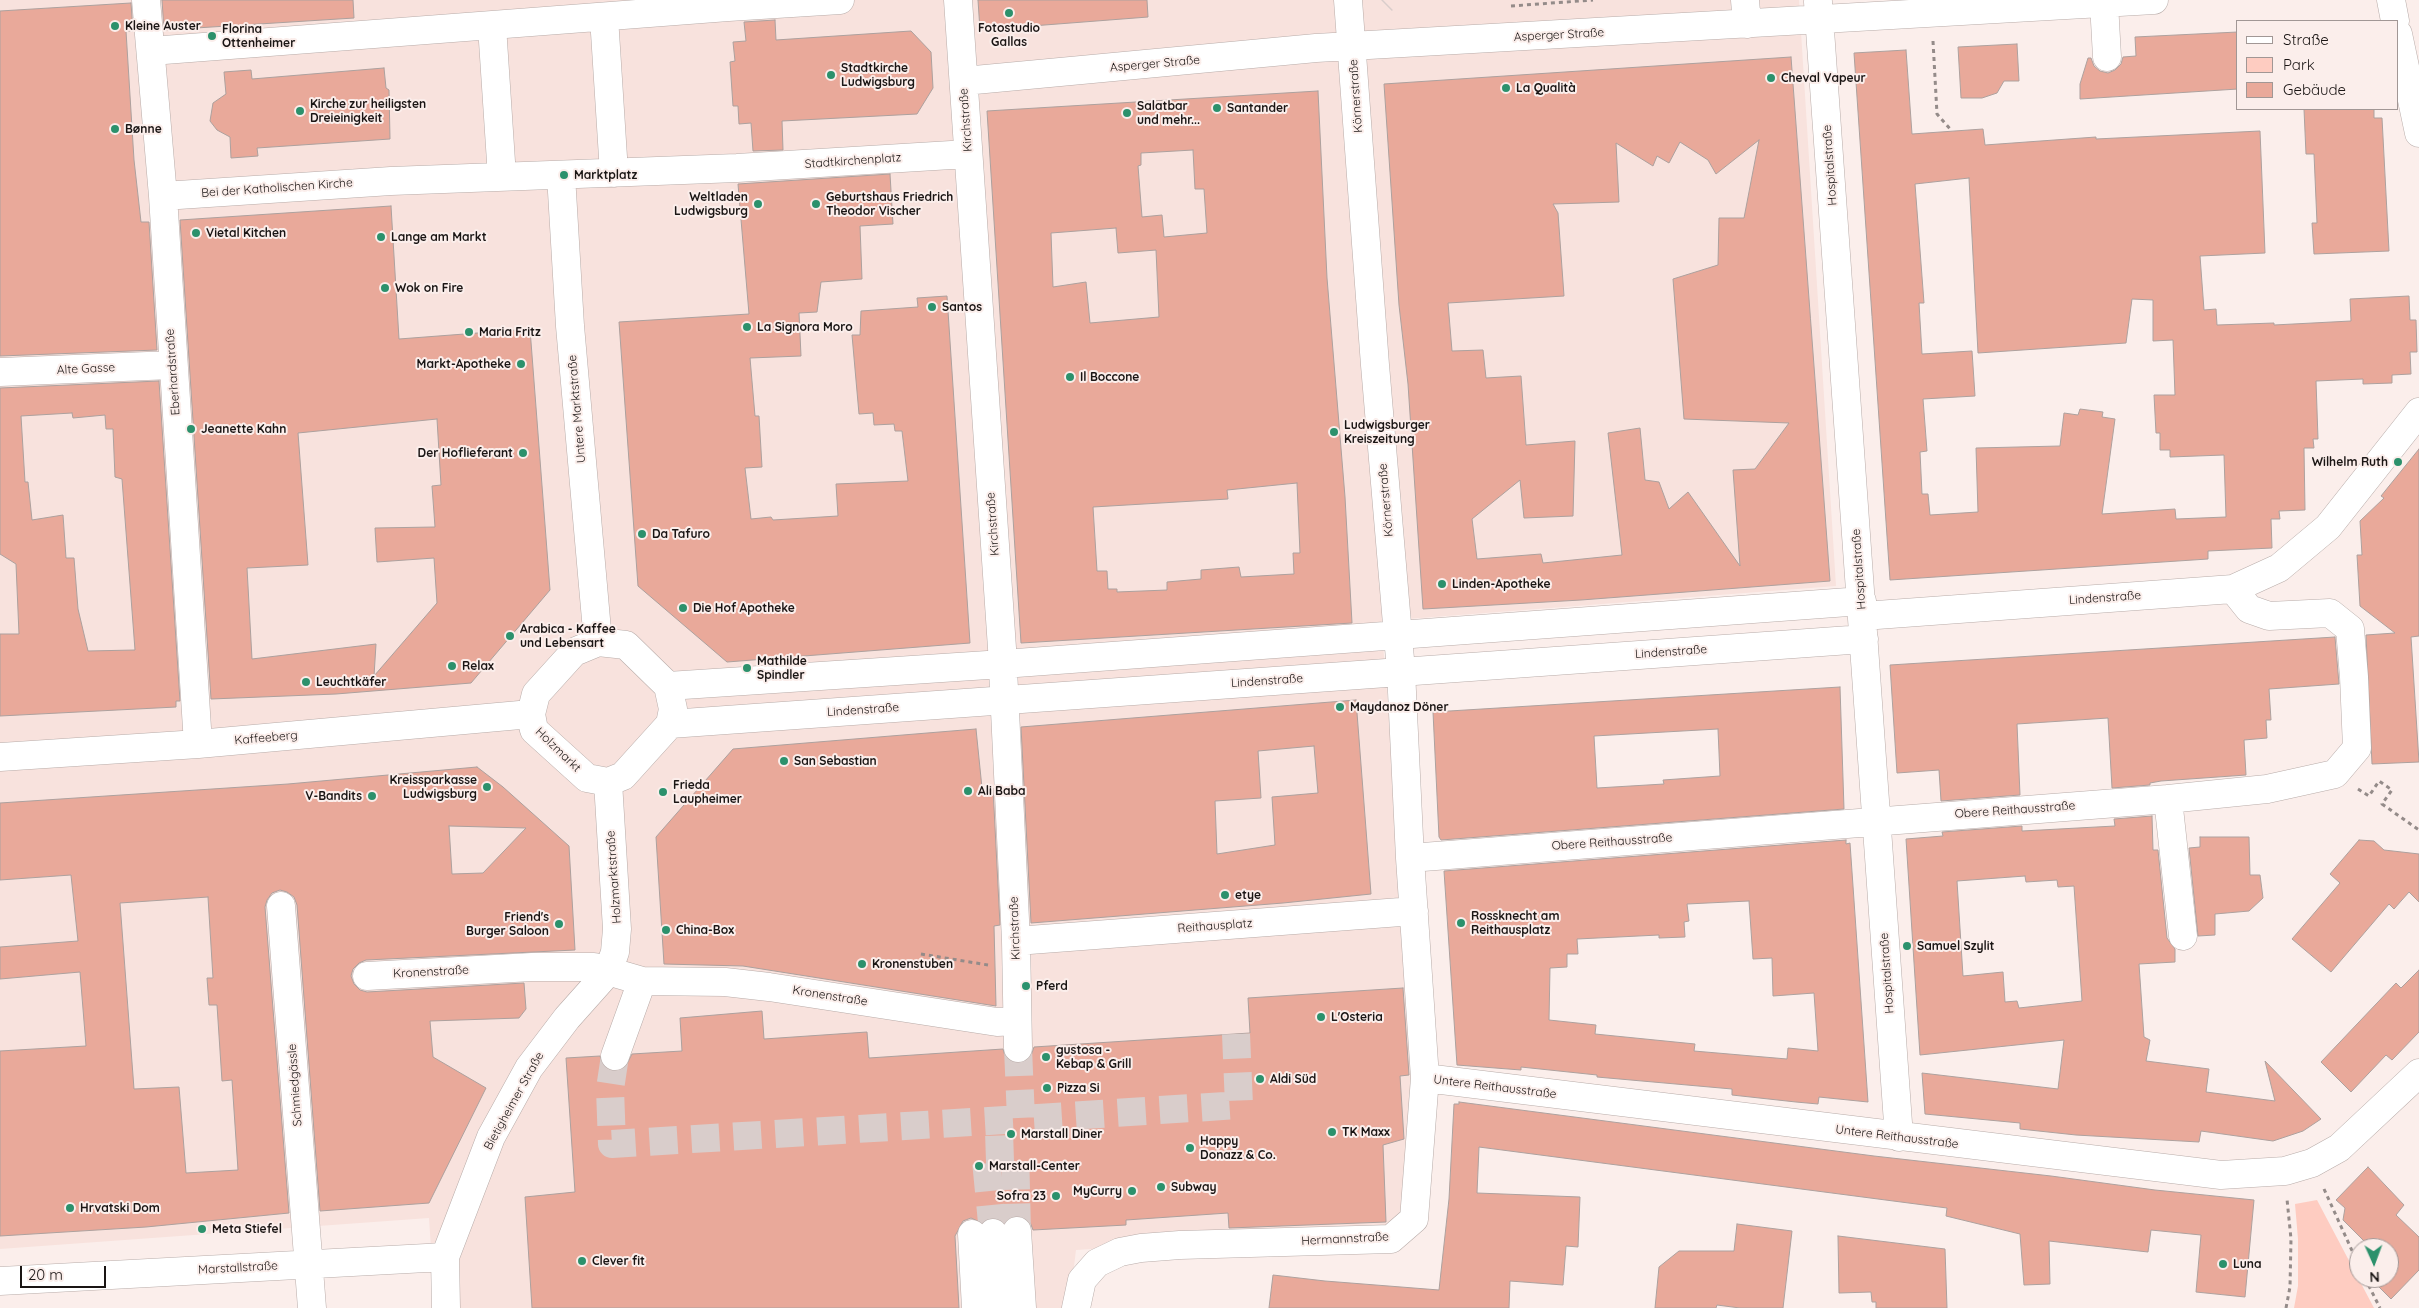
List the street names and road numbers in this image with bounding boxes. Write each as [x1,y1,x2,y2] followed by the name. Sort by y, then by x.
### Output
[1513,25,1605,45] street label: Asperger Straße
[1109,53,1201,75] street label: Asperger Straße
[1346,59,1366,133] street label: Körnerstraße
[957,88,975,152] street label: Kirchstraße
[1820,124,1840,206] street label: Hospitalstraße
[804,150,902,172] street label: Stadtkirchenplatz
[201,176,353,200] street label: Bei der Katholischen Kirche
[163,328,183,416] street label: Eberhardstraße
[565,354,589,464] street label: Untere Marktstraße
[56,360,116,378] street label: Alte Gasse
[1376,463,1396,537] street label: Körnerstraße
[984,492,1002,556] street label: Kirchstraße
[1849,528,1869,610] street label: Hospitalstraße
[2068,588,2142,608] street label: Lindenstraße
[1634,642,1708,662] street label: Lindenstraße
[1230,671,1304,691] street label: Lindenstraße
[826,700,900,720] street label: Lindenstraße
[532,725,584,775] street label: Holzmarkt
[234,728,298,748] street label: Kaffeeberg
[1954,799,2076,821] street label: Obere Reithausstraße
[604,830,624,924] street label: Holzmarktstraße
[1551,831,1673,853] street label: Obere Reithausstraße
[1007,896,1023,960] street label: Kirchstraße
[1177,916,1253,936] street label: Reithausplatz
[1877,932,1897,1014] street label: Hospitalstraße
[393,963,469,981] street label: Kronenstraße
[791,983,869,1009] street label: Kronenstraße
[285,1043,305,1127] street label: Schmiedgässle
[481,1050,547,1152] street label: Bietigheimer Straße
[1433,1072,1557,1102] street label: Untere Reithausstraße
[1835,1122,1959,1152] street label: Untere Reithausstraße
[1301,1230,1389,1248] street label: Hermannstraße
[198,1259,278,1277] street label: Marstallstraße

